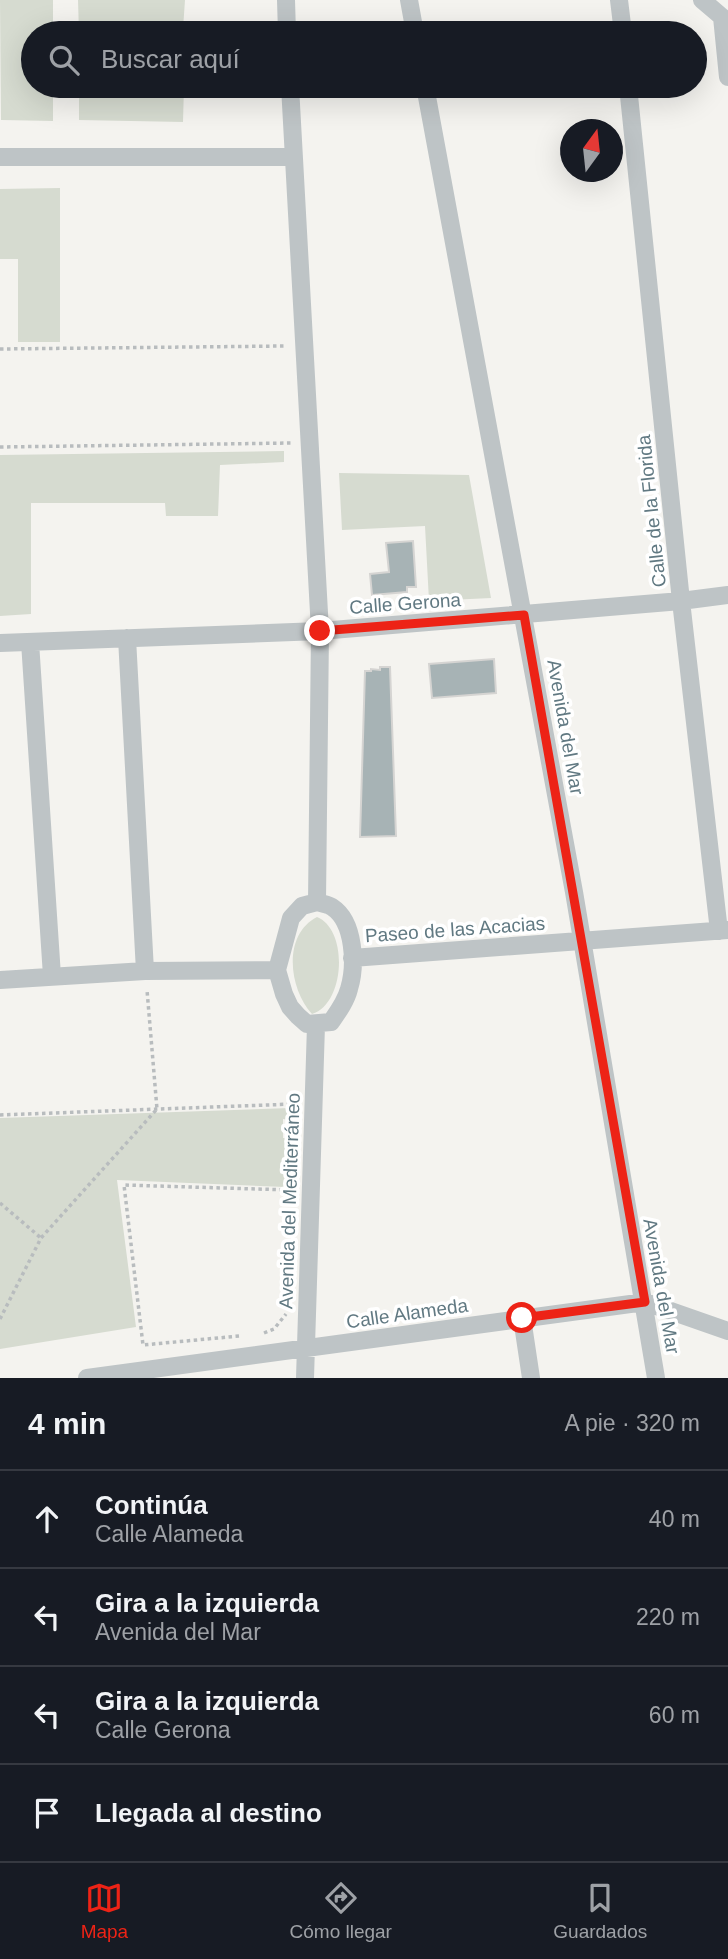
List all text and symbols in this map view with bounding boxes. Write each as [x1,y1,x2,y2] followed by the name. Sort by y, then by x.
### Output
[21,21,707,98] search box
[45,41,83,79] icon: search
[101,44,240,74] text: Buscar aquí
[560,119,623,182] north arrow
[633,433,670,588] street label: Calle de la Florida
[348,589,462,618] street label: Calle Gerona
[304,615,335,646] route end
[543,658,588,797] street label: Avenida del Mar
[364,913,546,946] street label: Paseo de las Acacias
[275,1093,304,1309] street label: Avenida del Mediterráneo
[639,1217,684,1356] street label: Avenida del Mar
[345,1295,470,1332] street label: Calle Alameda
[506,1302,537,1333] route start
[28,1407,106,1440] text: 4 min
[564,1410,700,1436] text: A pie · 320 m
[95,1490,208,1520] text: Continúa
[28,1500,66,1538] icon: ahead
[649,1506,700,1532] text: 40 m
[95,1521,243,1547] text: Calle Alameda
[95,1588,319,1618] text: Gira a la izquierda
[28,1598,66,1636] icon: left
[636,1604,700,1630] text: 220 m
[95,1619,261,1645] text: Avenida del Mar
[95,1686,319,1716] text: Gira a la izquierda
[28,1696,66,1734] icon: left
[649,1702,700,1728] text: 60 m
[95,1717,231,1743] text: Calle Gerona
[28,1794,66,1832] icon: arrive
[95,1798,322,1828] text: Llegada al destino
[81,1879,128,1943] tab: Mapa
[290,1879,392,1943] tab: Cómo llegar
[553,1879,647,1943] tab: Guardados

